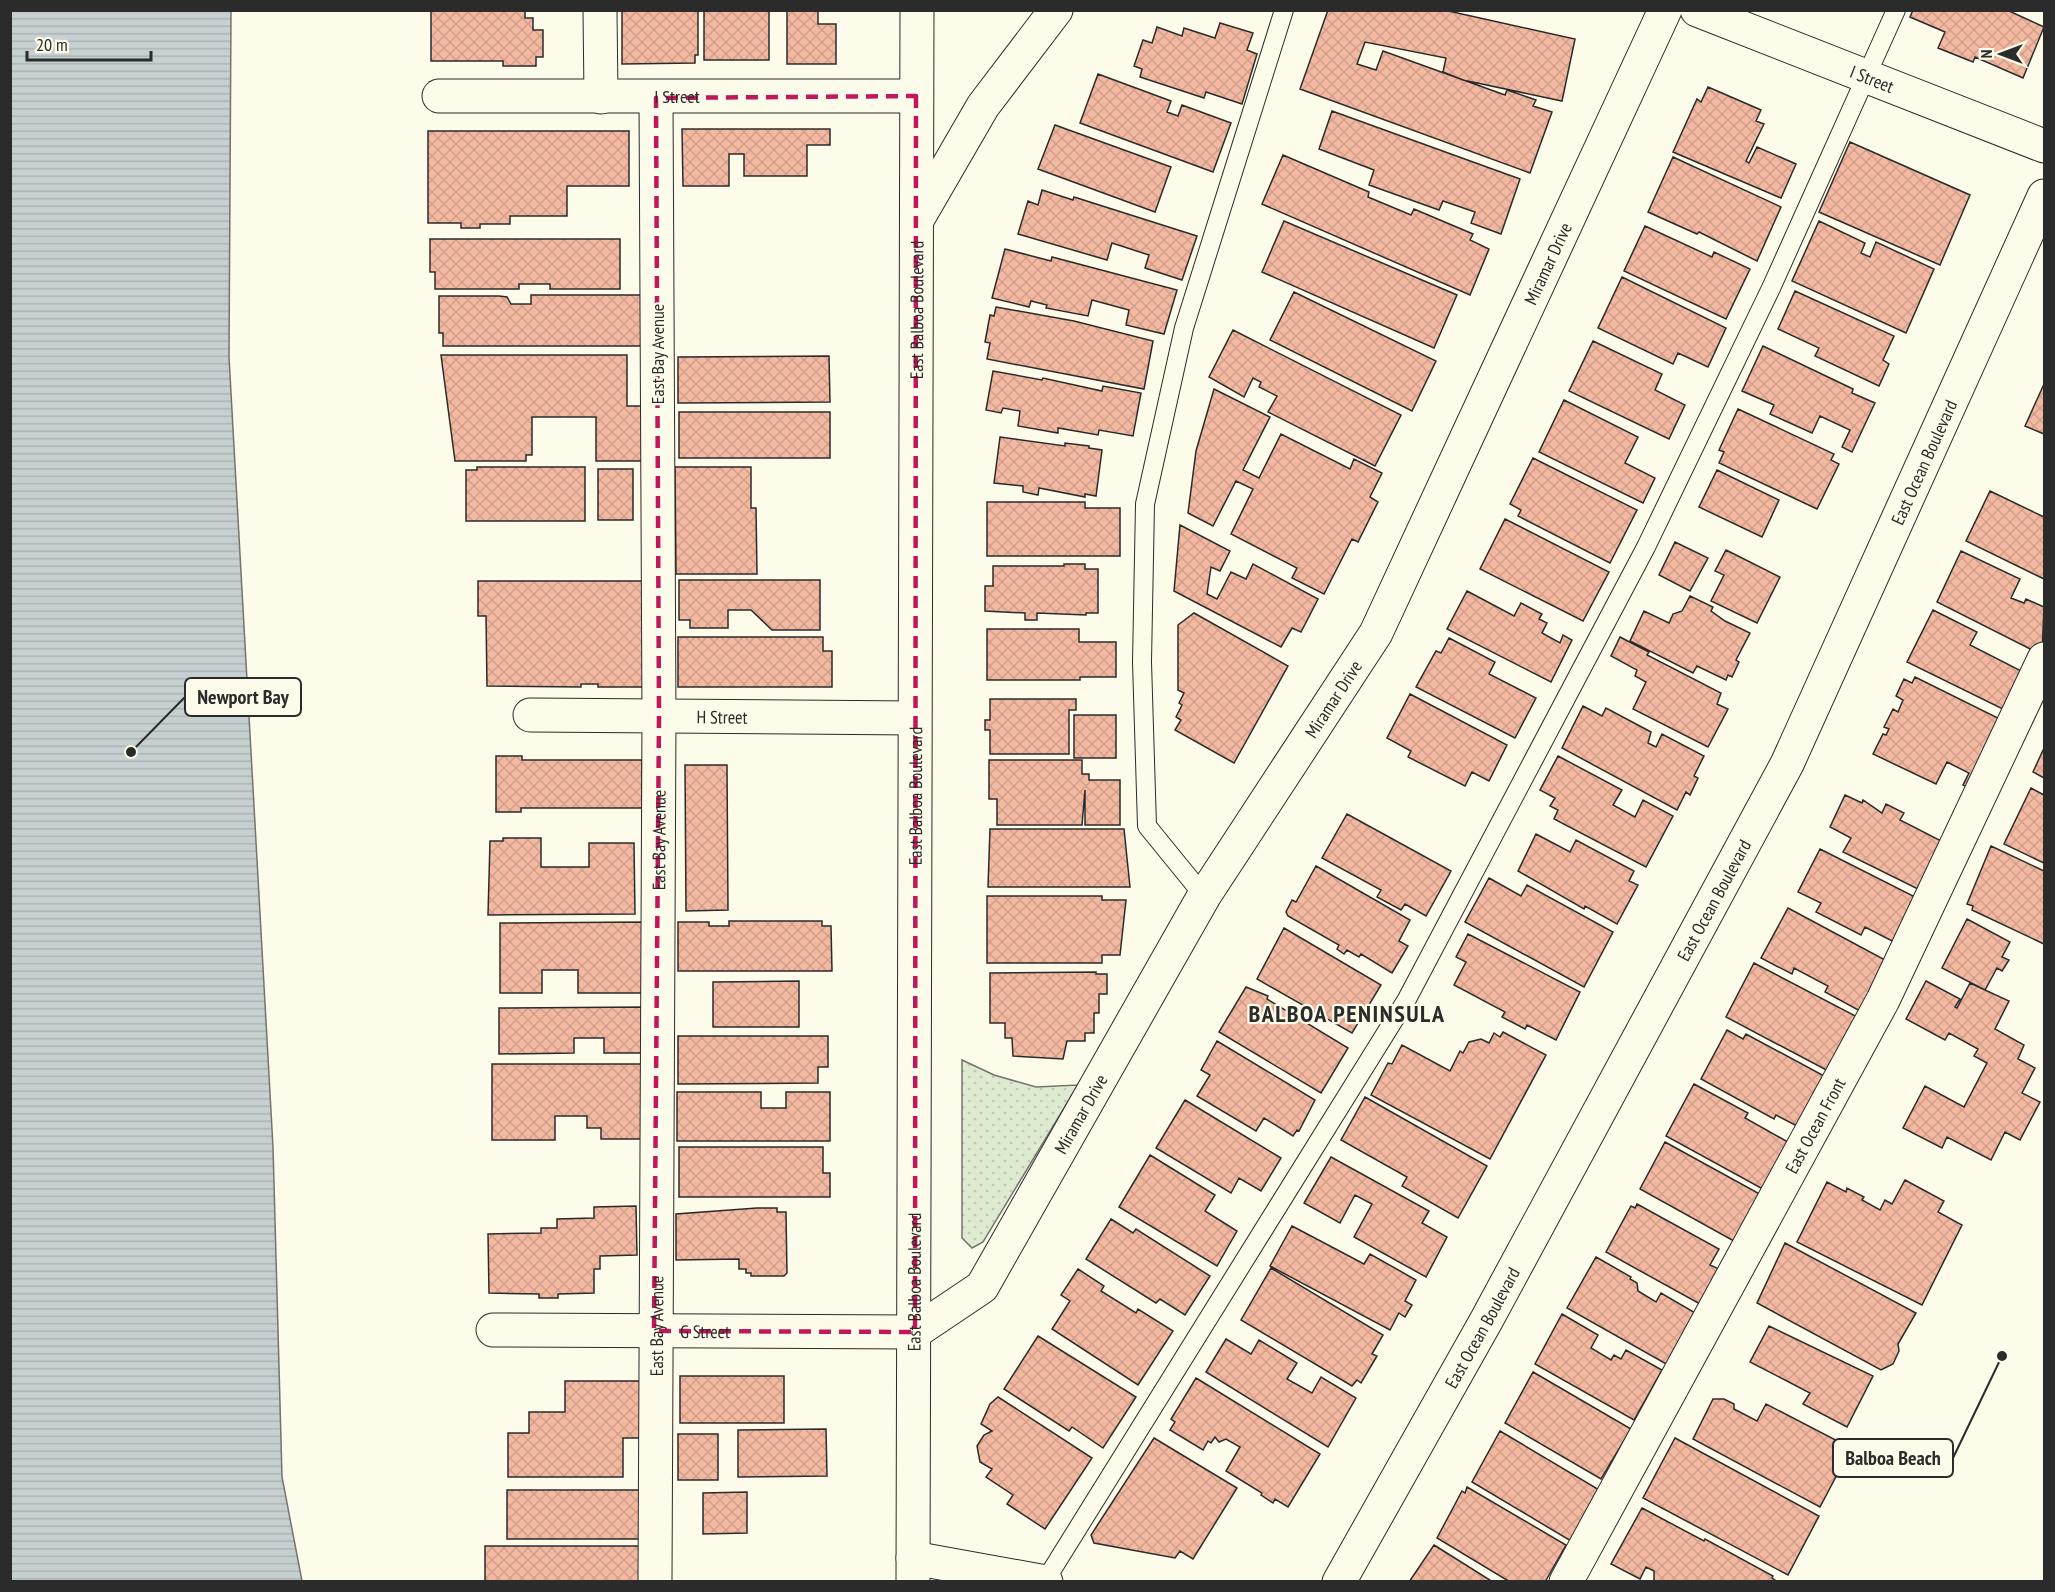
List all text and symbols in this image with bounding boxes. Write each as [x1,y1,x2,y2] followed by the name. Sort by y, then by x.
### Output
[27,24,152,62] scale bar
[1971,24,2031,84] north arrow
[36,33,68,56] text: 20 m
[1976,50,1996,58] text: N
[1847,60,1897,98] street label: I Street
[654,85,700,108] street label: I Street
[1519,219,1576,308] street label: Miramar Drive
[905,241,928,379] street label: East Balboa Boulevard
[646,304,669,404] street label: East Bay Avenue
[1885,396,1962,528] street label: East Ocean Boulevard
[1299,656,1367,742] street label: Miramar Drive
[185,678,301,716] callout: Newport Bay
[197,684,290,710] text: Newport Bay
[697,705,748,728] street label: H Street
[903,727,927,865] street label: East Balboa Boulevard
[647,790,670,890] street label: East Bay Avenue
[1671,835,1756,965] street label: East Ocean Boulevard
[1248,998,1446,1029] district label: BALBOA PENINSULA
[1049,1070,1112,1158] street label: Miramar Drive
[1779,1074,1850,1177] street label: East Ocean Front
[902,1213,925,1351] street label: East Balboa Boulevard
[1439,1263,1525,1392] street label: East Ocean Boulevard
[644,1276,668,1376] street label: East Bay Avenue
[680,1319,730,1343] street label: G Street
[1833,1439,1953,1477] callout: Balboa Beach
[1845,1445,1941,1471] text: Balboa Beach

